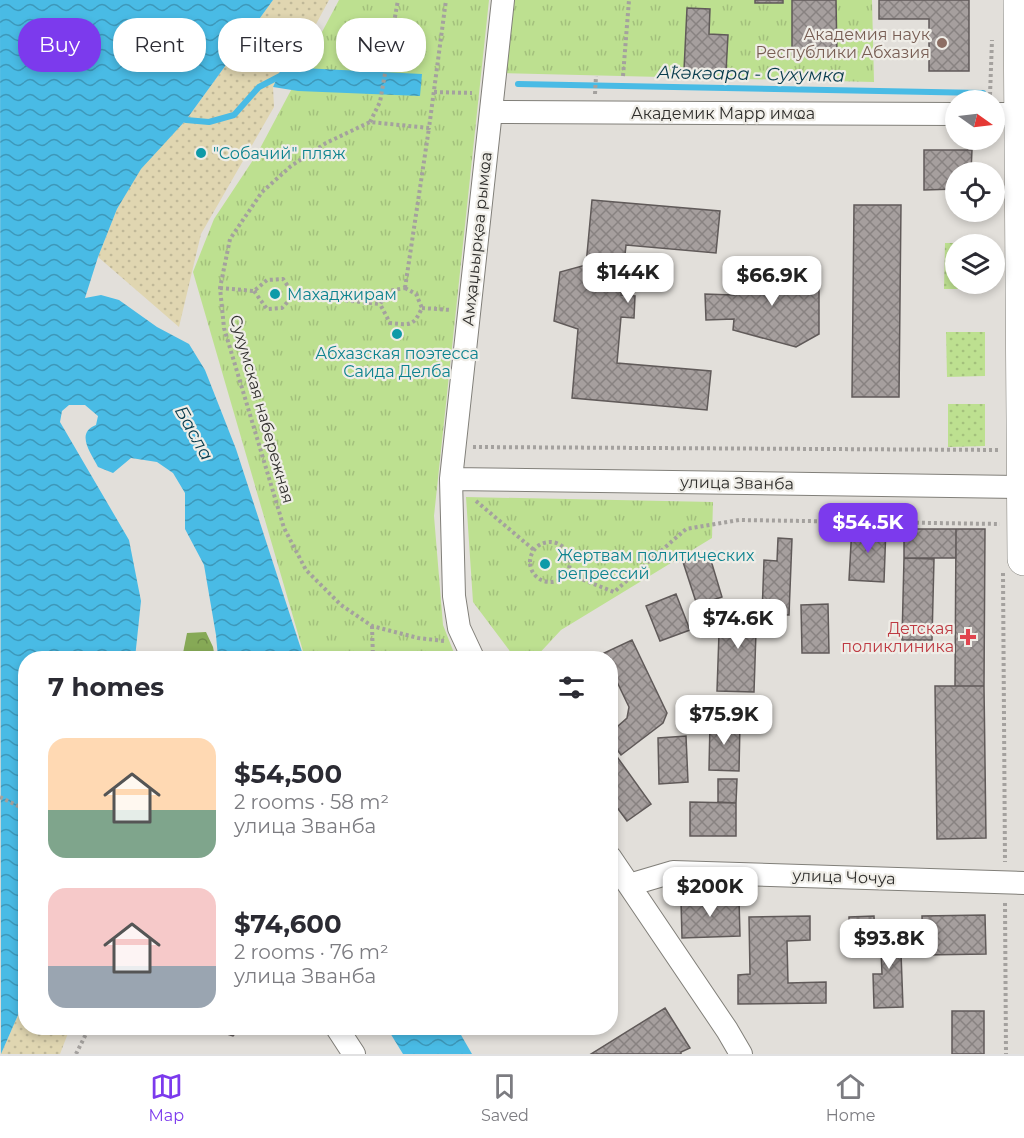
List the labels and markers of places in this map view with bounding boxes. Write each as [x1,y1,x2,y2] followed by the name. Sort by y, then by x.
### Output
[755,25,931,62] place label: Академия наук Республики Абхазия
[935,36,949,50] marker: Академия наук Республики Абхазия
[213,144,345,163] place label: "Собачий" пляж
[194,146,208,160] marker: "Собачий" пляж
[586,253,670,304] pin: $144K
[723,256,821,307] pin: $66.9K
[287,285,397,304] place label: Махаджирам
[268,287,282,301] marker: Махаджирам
[390,327,404,341] marker: Абхазская поэтесса Саида Делба
[315,344,479,381] place label: Абхазская поэтесса Саида Делба
[819,503,917,554] pin: $54.5K
[557,546,755,583] place label: Жертвам политических репрессий
[538,557,552,571] marker: Жертвам политических репрессий
[689,599,787,650] pin: $74.6K
[841,619,954,656] place label: Детская поликлиника
[959,628,977,646] marker: Детская поликлиника
[675,695,773,746] pin: $75.9K
[668,867,752,918] pin: $200K
[840,919,938,970] pin: $93.8K

